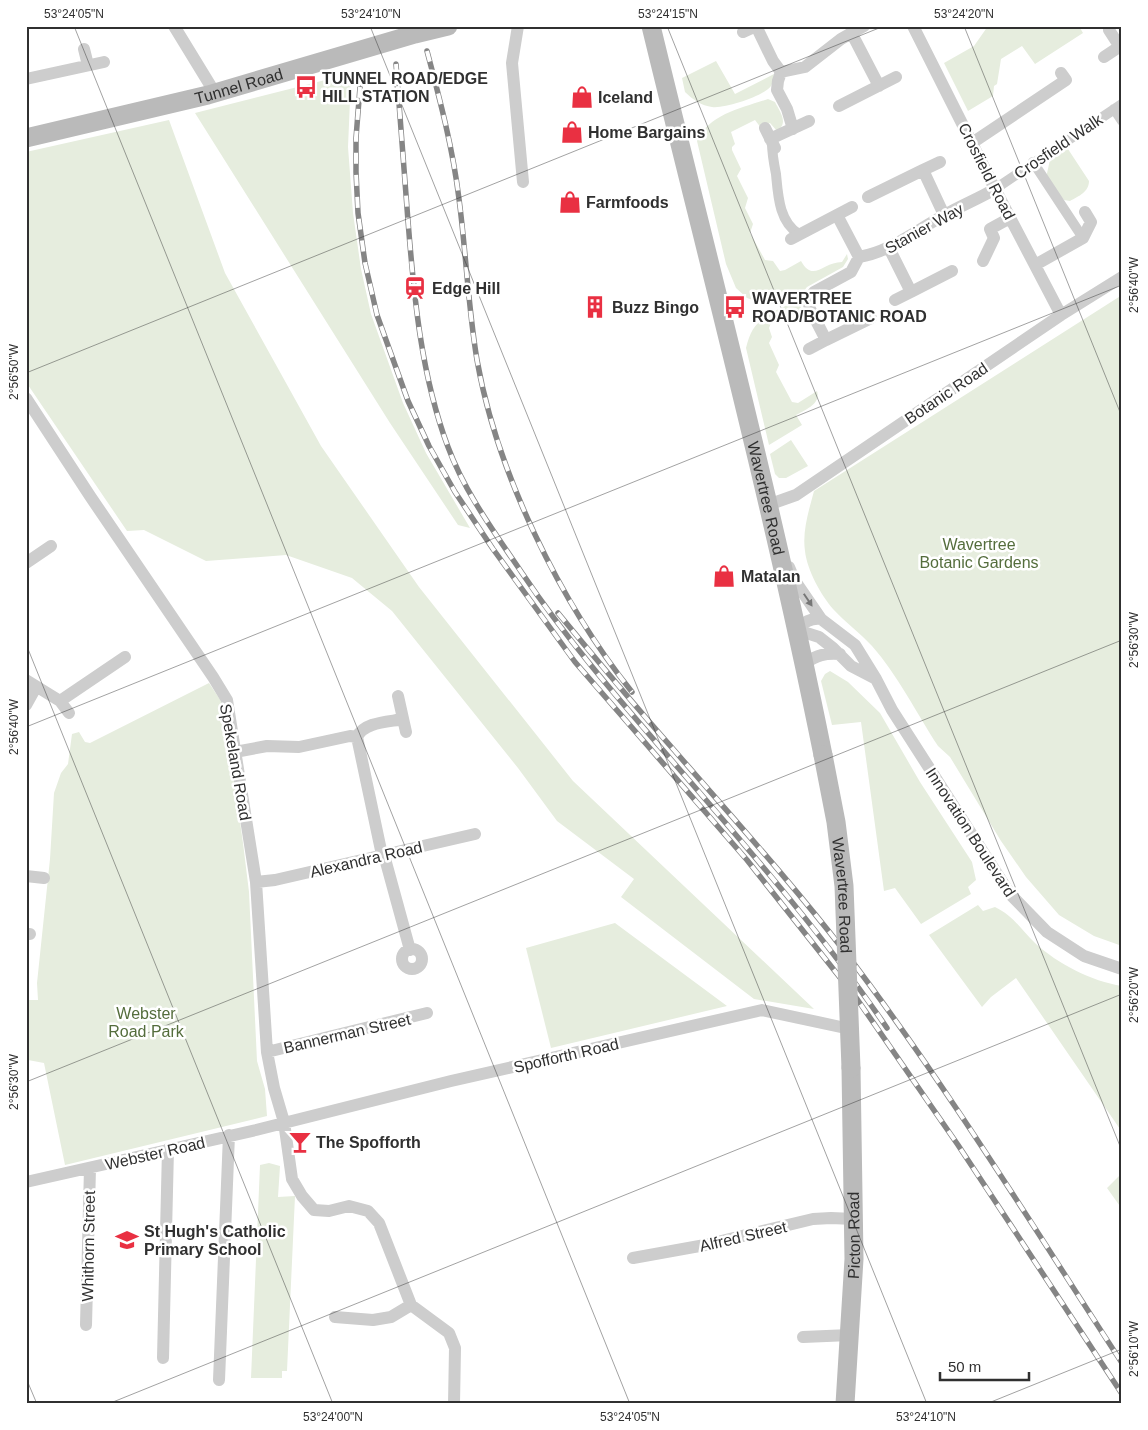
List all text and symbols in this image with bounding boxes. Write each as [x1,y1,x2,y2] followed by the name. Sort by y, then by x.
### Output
[44,7,104,21] text: 53°24'05"N
[341,7,401,21] text: 53°24'10"N
[638,7,698,21] text: 53°24'15"N
[934,7,994,21] text: 53°24'20"N
[193,65,285,107] street label: Tunnel Road
[322,70,488,105] place label: TUNNEL ROAD/EDGE HILL STATION
[293,74,319,100] bus stop icon: TUNNEL ROAD/EDGE HILL STATION
[569,84,595,110] shop icon: Iceland
[598,89,653,106] place label: Iceland
[1011,110,1106,182] street label: Crosfield Walk
[559,119,585,145] shop icon: Home Bargains
[955,120,1018,222] street label: Crosfield Road
[588,124,705,141] place label: Home Bargains
[557,189,583,215] shop icon: Farmfoods
[586,194,669,211] place label: Farmfoods
[882,200,966,257] street label: Stanier Way
[1127,256,1141,313] text: 2°56'40"W
[402,275,428,301] station icon: Edge Hill
[432,280,500,297] place label: Edge Hill
[752,290,927,325] place label: WAVERTREE ROAD/BOTANIC ROAD
[582,294,608,320] building icon: Buzz Bingo
[722,294,748,320] bus stop icon: WAVERTREE ROAD/BOTANIC ROAD
[612,299,699,316] place label: Buzz Bingo
[7,343,21,400] text: 2°56'50"W
[902,360,991,427] street label: Botanic Road
[744,440,787,557] street label: Wavertree Road
[919,536,1039,571] park label: Wavertree Botanic Gardens
[711,563,737,589] shop icon: Matalan
[741,568,801,585] place label: Matalan
[803,593,813,606] one-way arrow
[1127,611,1141,668] text: 2°56'30"W
[7,698,21,755] text: 2°56'40"W
[217,702,254,822] street label: Spekeland Road
[923,765,1019,900] street label: Innovation Boulevard
[829,837,855,954] street label: Wavertree Road
[308,838,424,881] street label: Alexandra Road
[1127,966,1141,1023] text: 2°56'20"W
[108,1005,185,1040] park label: Webster Road Park
[282,1010,413,1056] street label: Bannerman Street
[512,1035,620,1076] street label: Spofforth Road
[7,1053,21,1110] text: 2°56'30"W
[287,1129,313,1155] bar icon: The Spofforth
[104,1134,207,1173] street label: Webster Road
[316,1134,421,1151] place label: The Spofforth
[79,1190,98,1302] street label: Whithorn Street
[845,1192,863,1279] street label: Picton Road
[698,1218,789,1255] street label: Alfred Street
[144,1223,286,1258] place label: St Hugh's Catholic Primary School
[114,1227,140,1253] school or university icon: St Hugh's Catholic Primary School
[1127,1320,1141,1377] text: 2°56'10"W
[940,1350,1029,1382] scale bar
[948,1358,981,1375] text: 50 m
[303,1410,363,1424] text: 53°24'00"N
[600,1410,660,1424] text: 53°24'05"N
[896,1410,956,1424] text: 53°24'10"N

